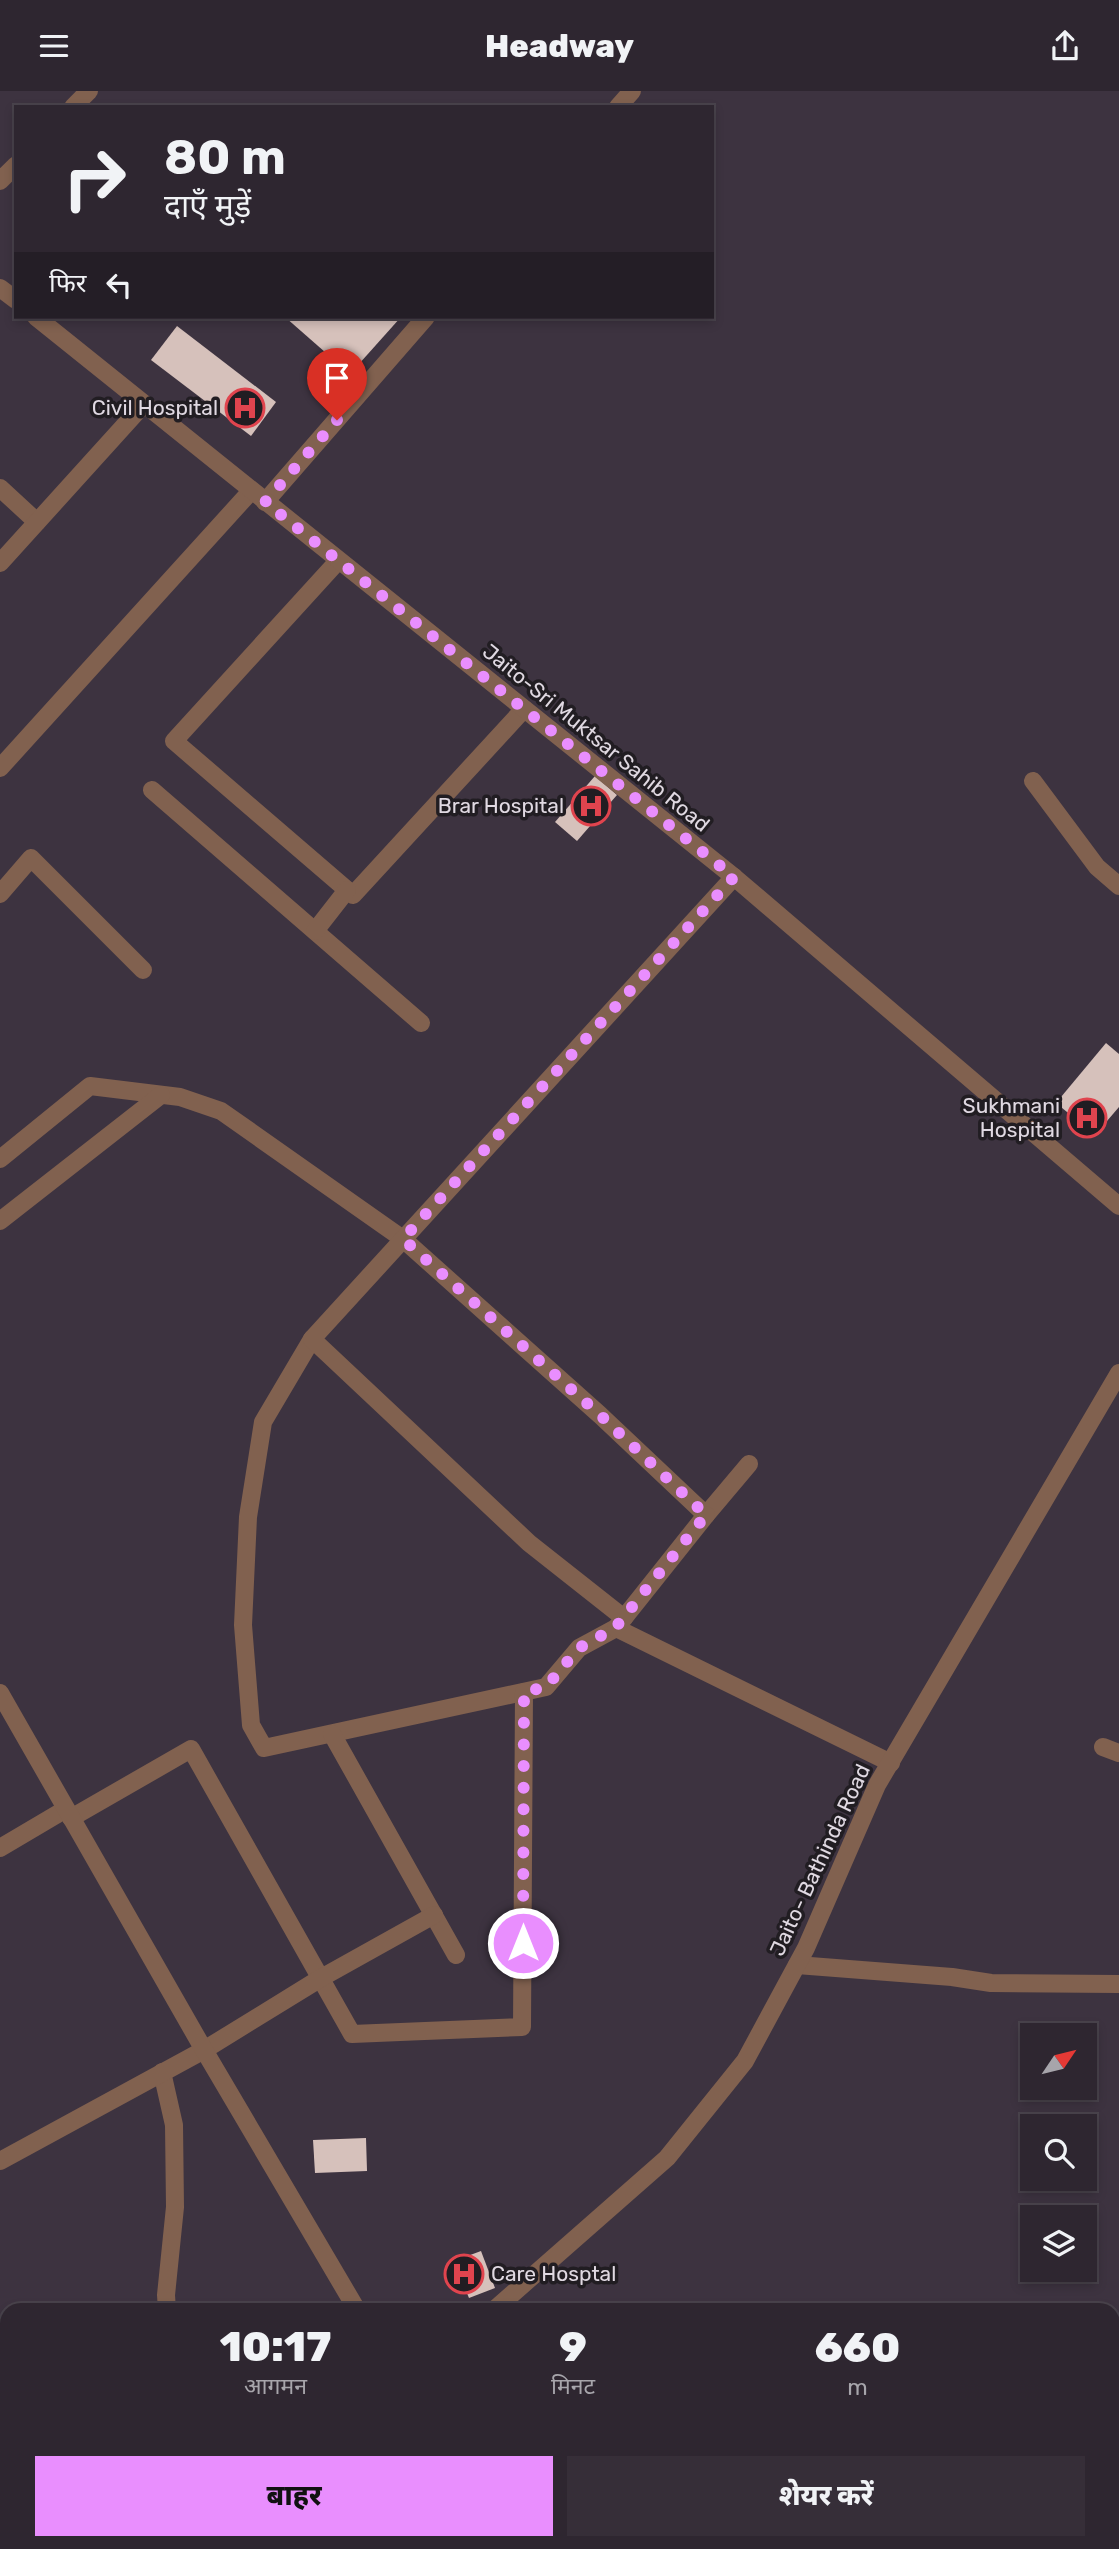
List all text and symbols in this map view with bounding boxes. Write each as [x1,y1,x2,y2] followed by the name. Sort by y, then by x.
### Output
[35,27,73,65] icon: menu
[485,27,634,65] text: Headway
[1046,27,1084,65] icon: share
[164,128,286,186] text: 80 m
[49,133,140,224] icon: right
[164,187,251,225] text: दाएँ मुड़ें
[100,266,138,304] icon: left
[49,268,86,299] text: फिर
[307,348,367,420] pin
[318,359,356,397] icon: arrive
[224,387,266,429] hospital icon: Civil Hospital
[92,395,218,420] place label: Civil Hospital
[478,638,715,837] street label: Jaito-Sri Muktsar Sahib Road
[570,785,612,827] hospital icon: Brar Hospital
[438,793,564,818] place label: Brar Hospital
[963,1093,1060,1142] place label: Sukhmani Hospital
[1066,1097,1108,1139] hospital icon: Sukhmani Hospital
[764,1760,875,1960] street label: Jaito- Bathinda Road
[486,1906,560,1980] position arrow
[1020,2023,1097,2100] north arrow
[1020,2023,1097,2282] map controls
[1020,2114,1097,2191] button: search
[1020,2205,1097,2282] button: layers
[443,2253,485,2295] hospital icon: Care Hosptal
[491,2261,616,2286] place label: Care Hosptal
[220,2322,331,2372] text: 10:17
[559,2322,587,2372] text: 9
[815,2323,900,2373] text: 660
[244,2372,307,2400] text: आगमन
[551,2372,595,2400] text: मिनट
[847,2373,868,2401] text: m
[35,2456,553,2536] button: बाहर
[567,2456,1085,2536] button: शेयर करें

